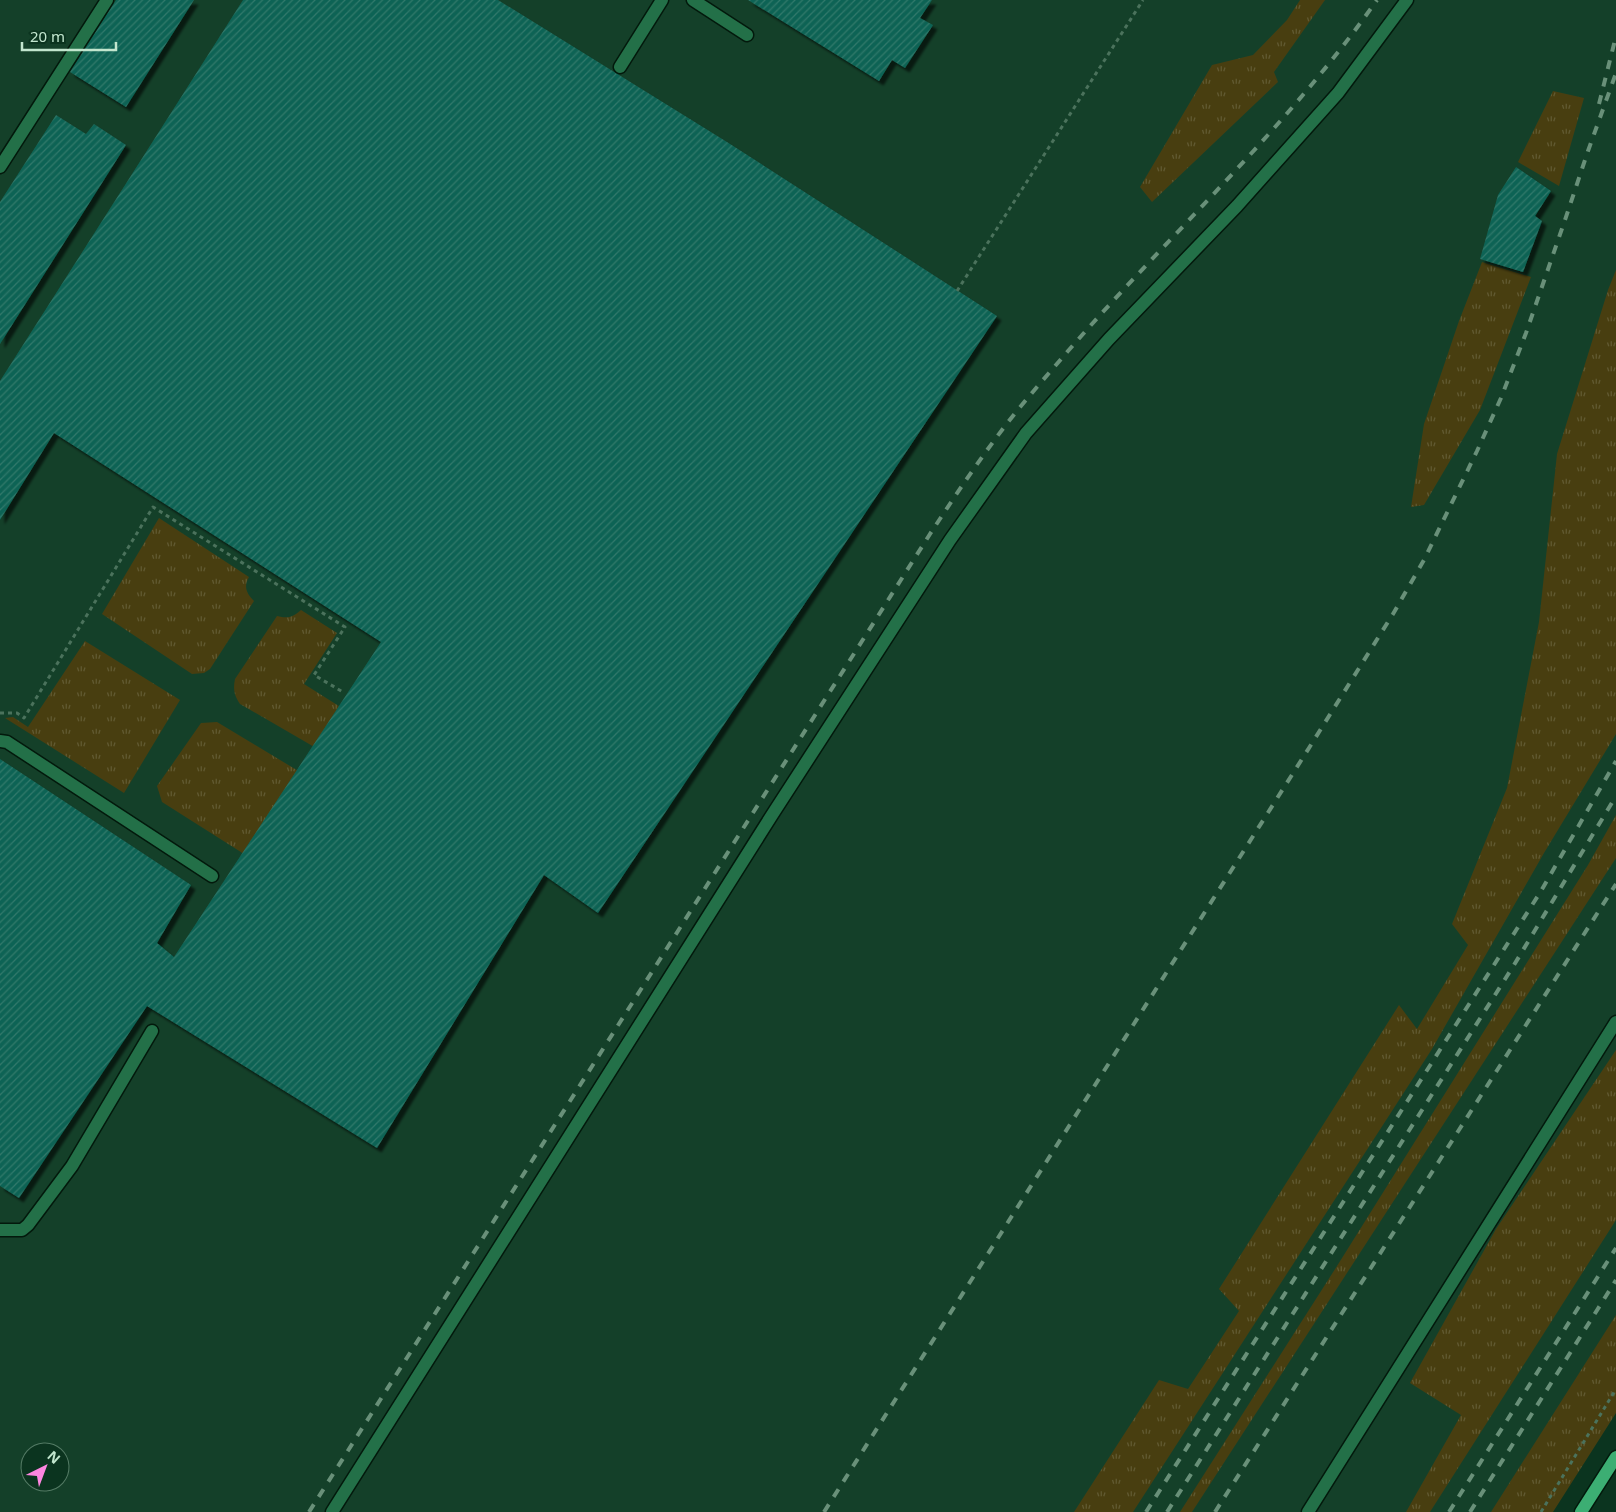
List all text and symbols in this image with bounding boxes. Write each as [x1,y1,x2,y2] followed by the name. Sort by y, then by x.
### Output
[22,20,116,52] scale bar
[30,26,65,46] text: 20 m
[20,1442,70,1492] north arrow
[43,1446,65,1468] text: N

